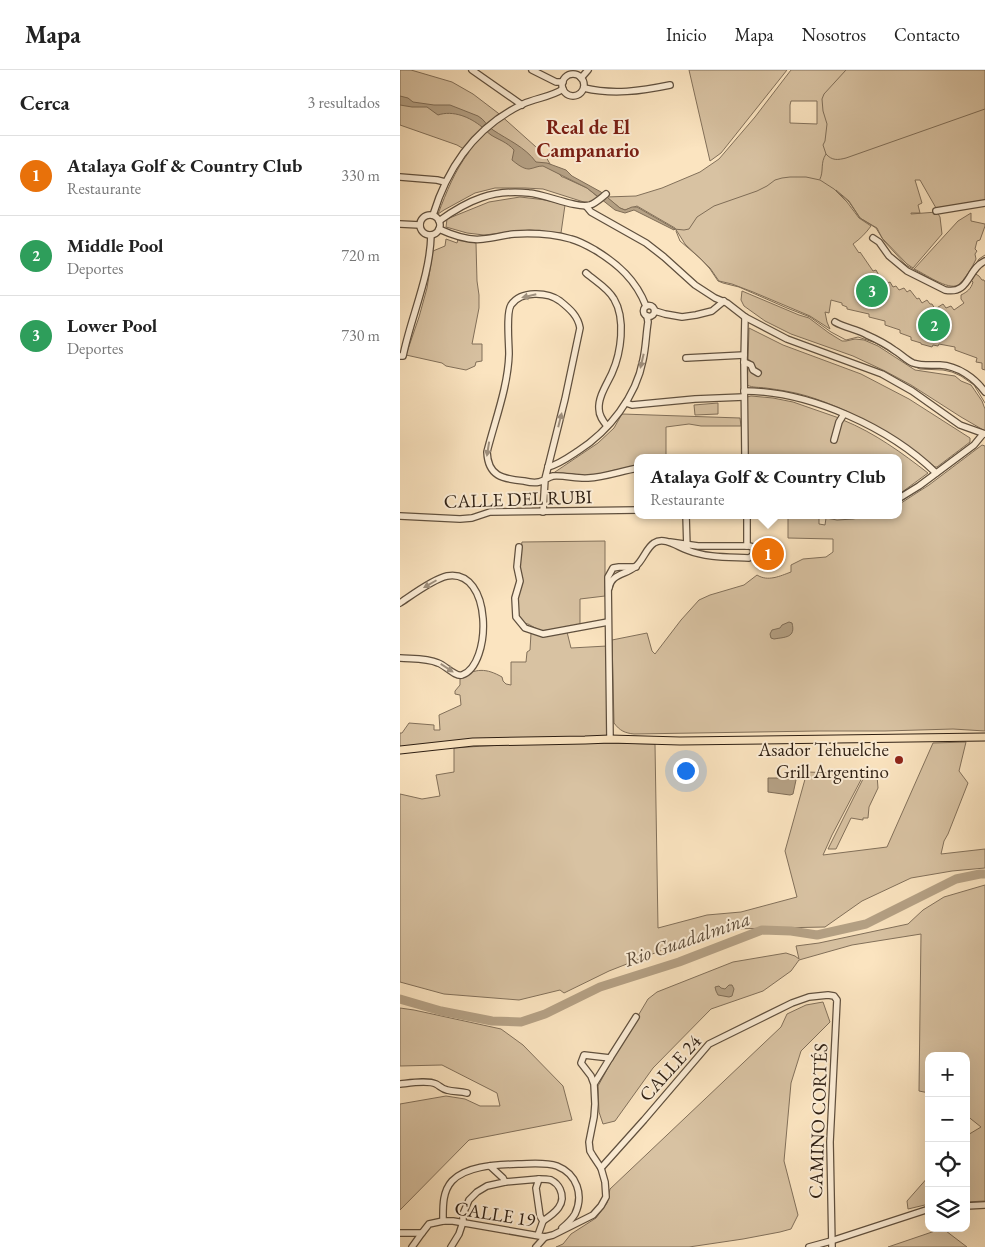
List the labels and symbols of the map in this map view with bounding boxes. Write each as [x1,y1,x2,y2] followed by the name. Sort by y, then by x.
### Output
[537,114,639,163] district label: Real de El Campanario
[856,272,888,310] pin: 3
[521,292,536,300] one-way arrow
[918,306,950,344] pin: 2
[638,353,646,369] one-way arrow
[556,413,564,428] one-way arrow
[484,441,492,457] one-way arrow
[443,484,593,514] street label: CALLE DEL RUBI
[752,535,784,573] pin: 1
[423,580,437,589] one-way arrow
[440,663,453,673] one-way arrow
[757,737,889,784] place label: Asador Tehuelche Grill Argentino
[893,754,905,766] marker: Asador Tehuelche Grill Argentino
[673,758,699,784] your location
[620,905,754,973] water label: Rio Guadalmina
[633,1029,707,1107] street label: CALLE 24
[803,1043,833,1199] street label: CAMINO CORTÉS
[453,1195,537,1233] street label: CALLE 19

